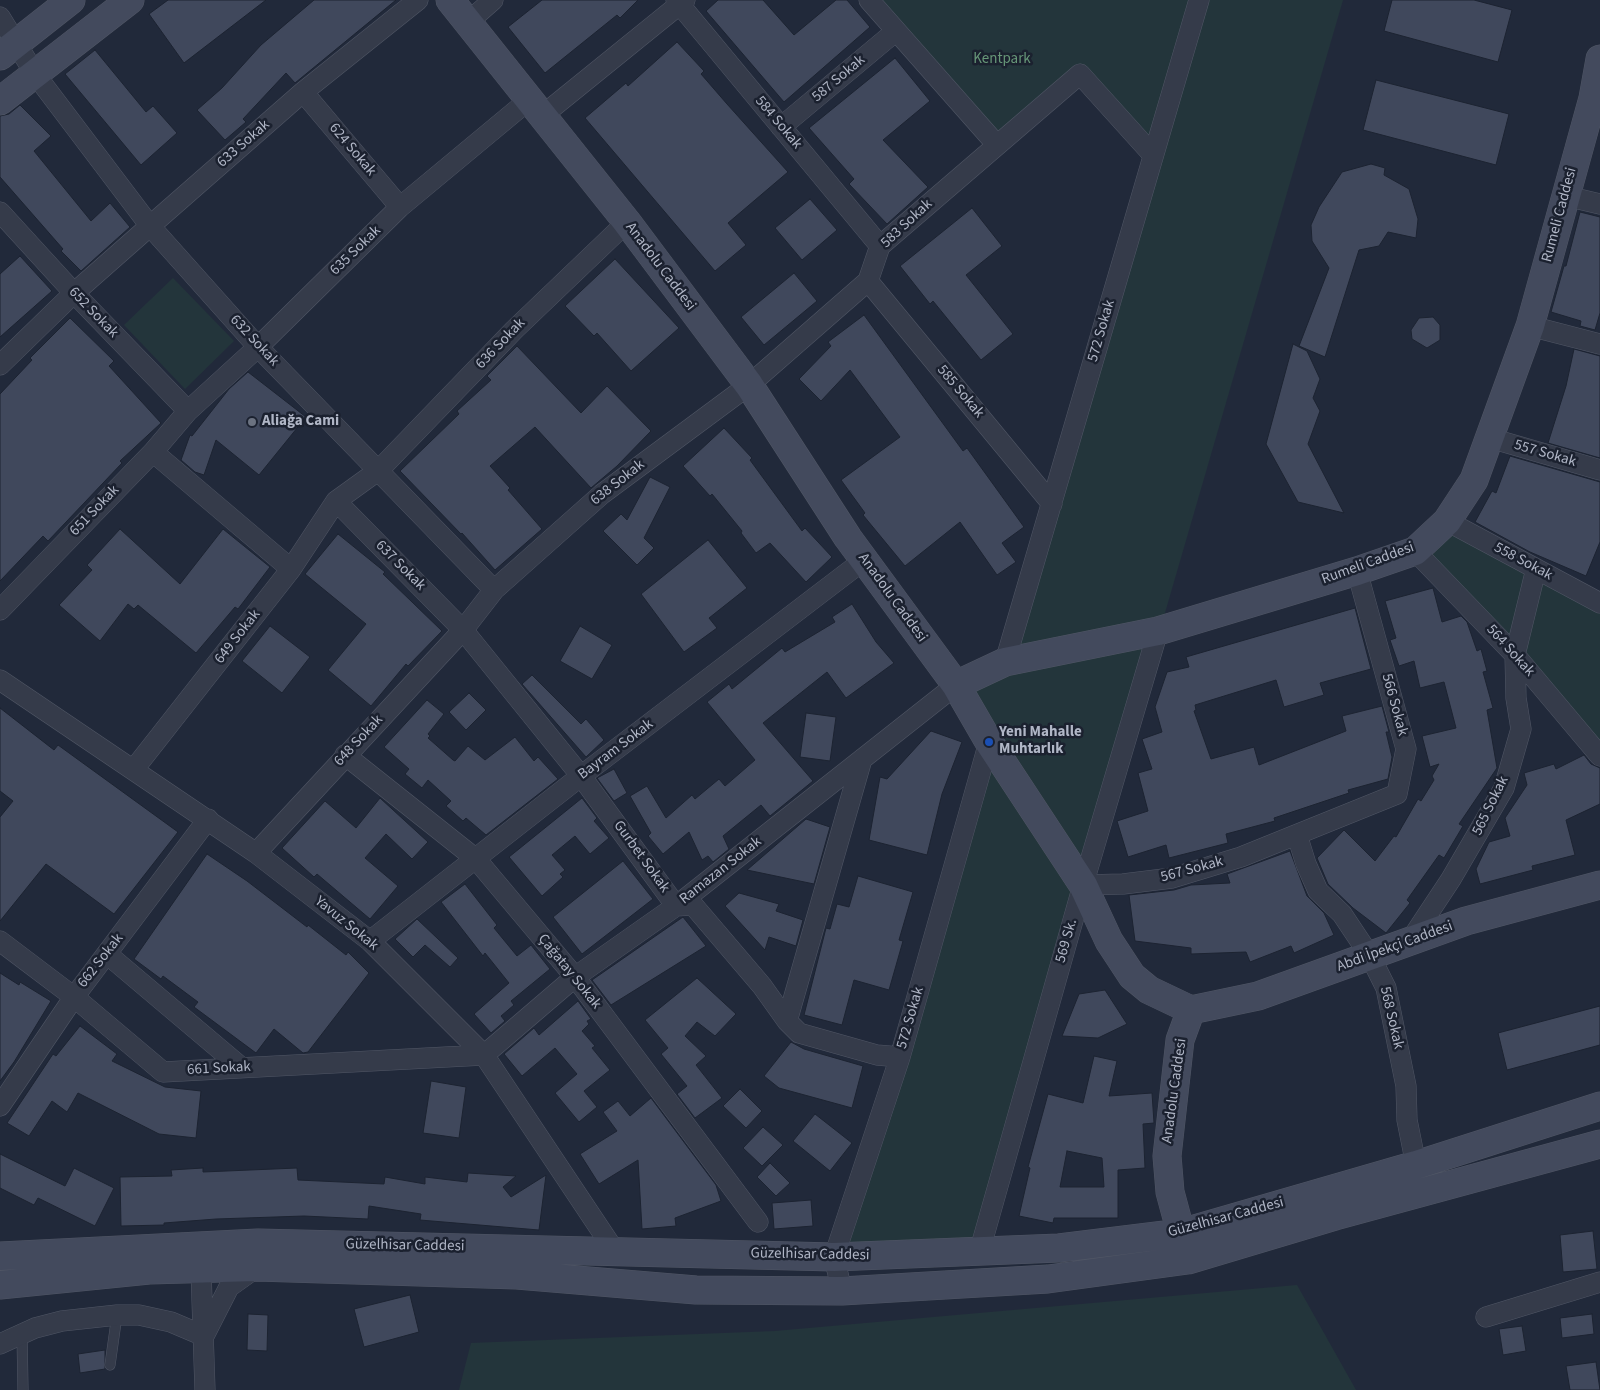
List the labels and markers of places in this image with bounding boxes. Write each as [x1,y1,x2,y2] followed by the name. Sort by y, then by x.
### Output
[262,413,339,431] place label: Aliağa Cami
[246,416,258,428] marker: Aliağa Cami
[999,724,1082,759] place label: Yeni Mahalle Muhtarlık
[983,736,995,748] marker: Yeni Mahalle Muhtarlık

